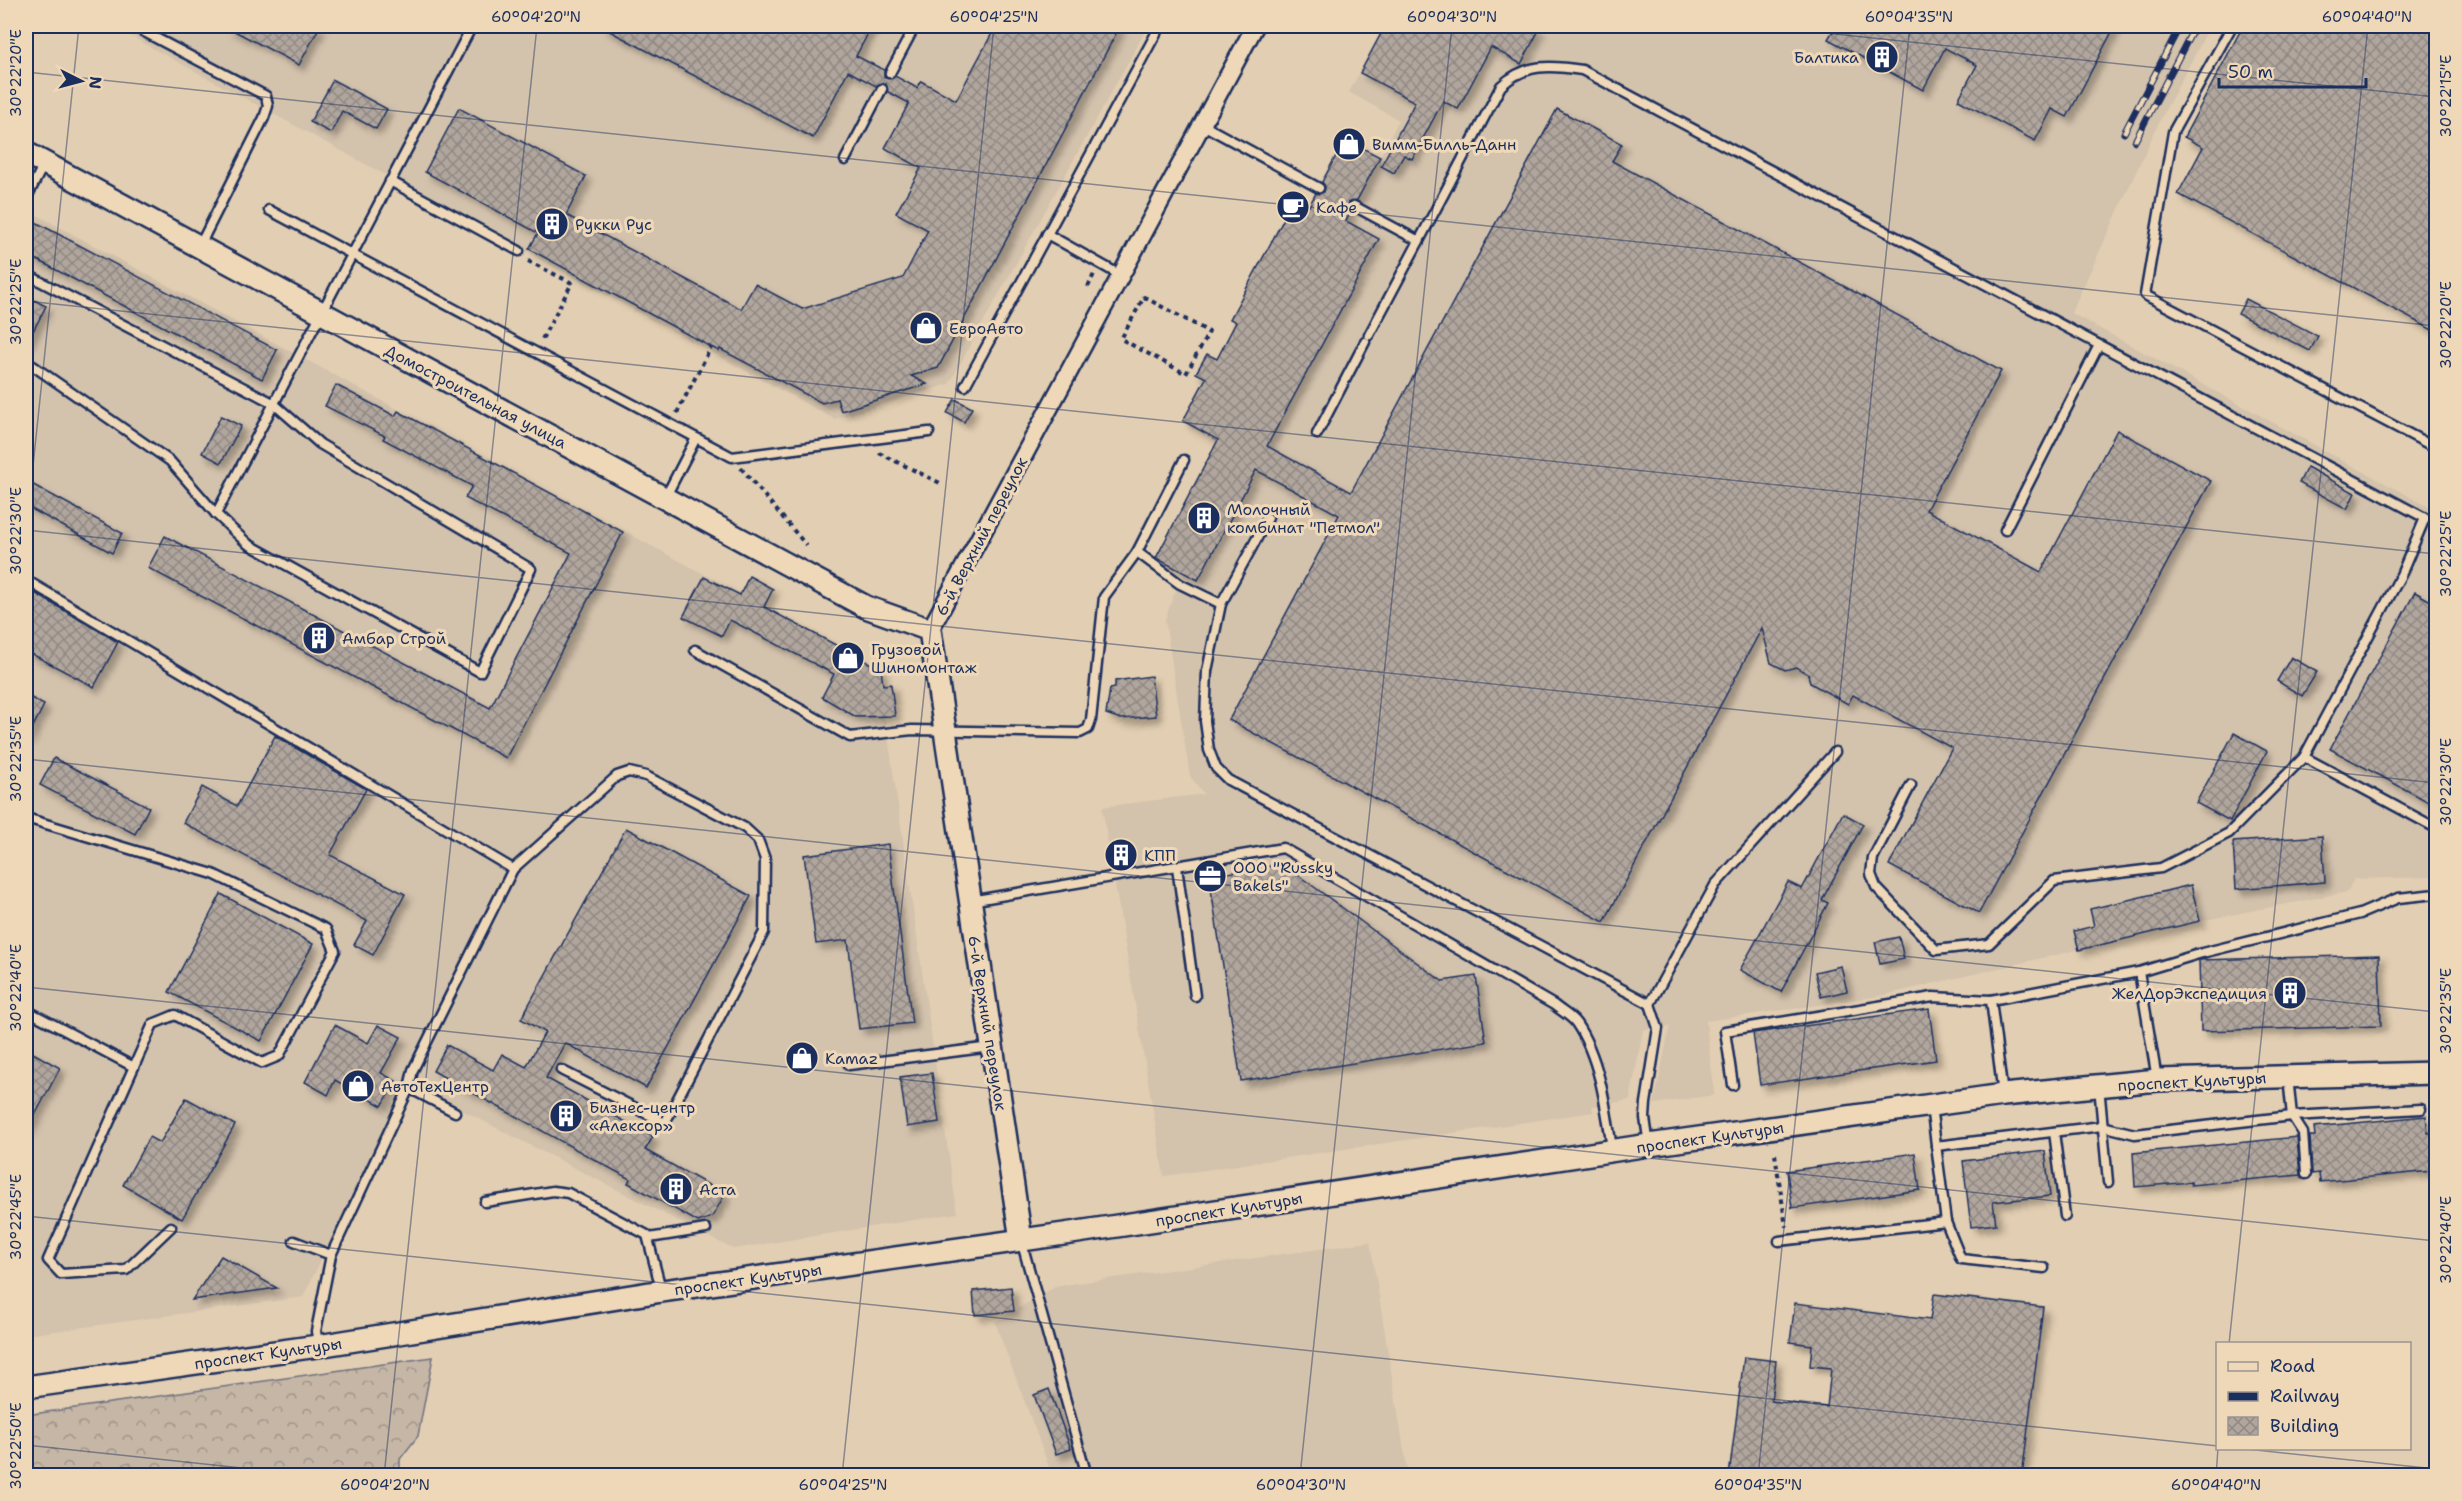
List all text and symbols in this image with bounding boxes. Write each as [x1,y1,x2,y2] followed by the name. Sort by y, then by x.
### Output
[491,7,581,27] text: 60°04'20"N
[950,7,1038,27] text: 60°04'25"N
[1407,7,1497,27] text: 60°04'30"N
[1865,7,1953,27] text: 60°04'35"N
[2322,7,2412,27] text: 60°04'40"N
[6,29,26,117] text: 30°22'20"E
[1864,39,1900,75] building icon: Балтика
[1794,47,1859,68] place label: Балтика
[51,51,111,111] north arrow
[2219,51,2366,89] scale bar
[2436,55,2456,137] text: 30°22'15"E
[2228,60,2273,84] text: 50 m
[84,75,107,90] text: N
[1331,126,1367,162] shop icon: Вимм-Билль-Данн
[1372,134,1516,155] place label: Вимм-Билль-Данн
[1275,189,1311,225] cafe icon: Кафе
[1316,197,1357,218] place label: Кафе
[534,206,570,242] building icon: Рукки Рус
[575,214,652,235] place label: Рукки Рус
[6,259,26,345] text: 30°22'25"E
[2436,281,2456,369] text: 30°22'20"E
[908,310,944,346] shop icon: ЕвроАвто
[949,318,1024,339] place label: ЕвроАвто
[381,340,570,453] street label: Домостроительная улица
[931,453,1032,619] street label: 6-й Верхний переулок
[6,487,26,575] text: 30°22'30"E
[1227,499,1380,538] place label: Молочный комбинат "Петмол"
[1186,500,1222,536] building icon: Молочный комбинат "Петмол"
[2436,511,2456,597] text: 30°22'25"E
[301,620,337,656] building icon: Амбар Строй
[342,628,446,649] place label: Амбар Строй
[871,639,977,678] place label: Грузовой Шиномонтаж
[830,640,866,676] shop icon: Грузовой Шиномонтаж
[6,716,26,802] text: 30°22'35"E
[2436,738,2456,826] text: 30°22'30"E
[1103,837,1139,873] building icon: КПП
[1144,845,1176,866] place label: КПП
[1233,857,1333,896] place label: ООО "Russky Bakels"
[1192,858,1228,894] office icon: ООО "Russky Bakels"
[963,934,1012,1113] street label: 6-й Верхний переулок
[6,944,26,1032] text: 30°22'40"E
[2436,968,2456,1054] text: 30°22'35"E
[2272,975,2308,1011] building icon: ЖелДорЭкспедиция
[2112,983,2267,1004] place label: ЖелДорЭкспедиция
[784,1040,820,1076] shop icon: Kamaz
[825,1048,878,1069] place label: Kamaz
[2117,1067,2267,1096] street label: проспект Культуры
[340,1068,376,1104] shop icon: АвтоТехЦентр
[381,1076,489,1097] place label: АвтоТехЦентр
[589,1097,695,1136] place label: Бизнес-центр «Алексор»
[548,1098,584,1134] building icon: Бизнес-центр «Алексор»
[1635,1117,1785,1158] street label: проспект Культуры
[658,1171,694,1207] building icon: Аста
[6,1174,26,1260] text: 30°22'45"E
[699,1179,736,1200] place label: Аста
[1154,1187,1304,1231] street label: проспект Культуры
[2436,1196,2456,1284] text: 30°22'40"E
[673,1259,823,1300] street label: проспект Культуры
[193,1333,343,1374] street label: проспект Культуры
[2216,1342,2411,1450] legend
[2270,1354,2315,1378] text: Road
[2270,1384,2340,1408] text: Railway
[6,1402,26,1490] text: 30°22'50"E
[2270,1414,2339,1438] text: Building
[340,1475,430,1495] text: 60°04'20"N
[799,1475,887,1495] text: 60°04'25"N
[1256,1475,1346,1495] text: 60°04'30"N
[1714,1475,1802,1495] text: 60°04'35"N
[2171,1475,2261,1495] text: 60°04'40"N

